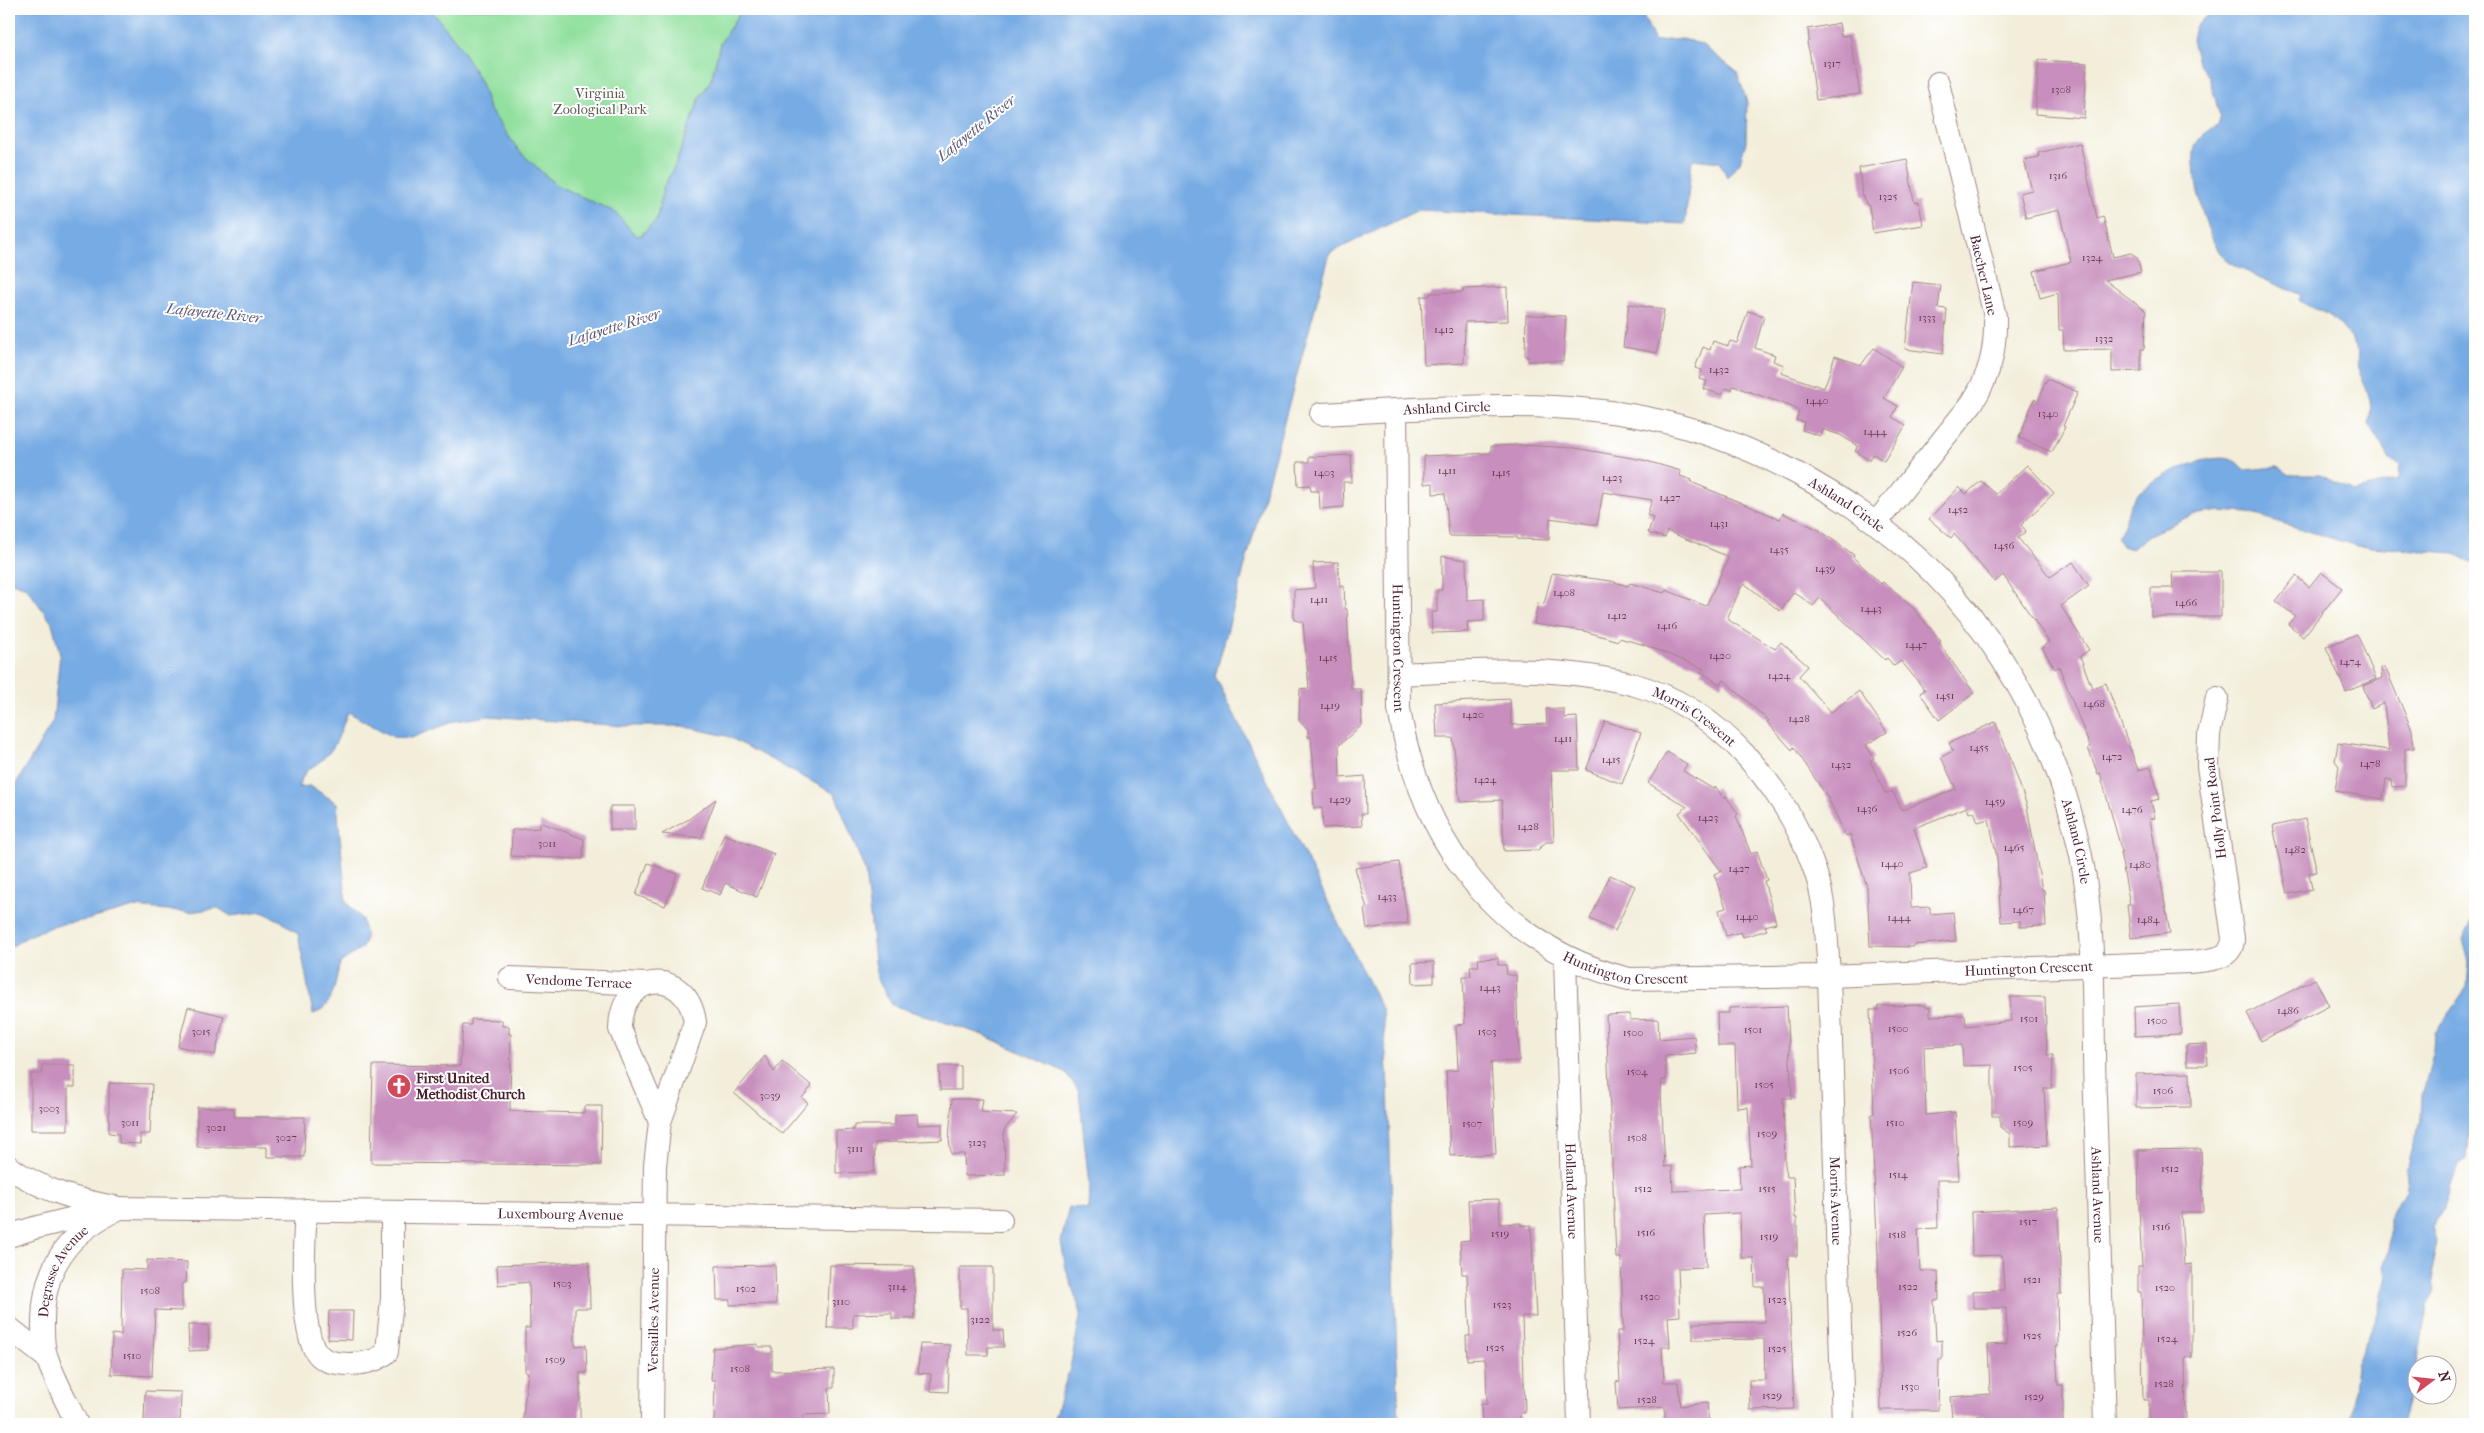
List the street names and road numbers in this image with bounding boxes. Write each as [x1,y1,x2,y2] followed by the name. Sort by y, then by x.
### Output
[1966,233,2001,317] street label: Baecher Lane
[1402,398,1491,419] street label: Ashland Circle
[1805,473,1888,536] street label: Ashland Circle
[1389,584,1407,714] street label: Huntington Crescent
[1650,683,1740,750] street label: Morris Crescent
[2201,756,2230,860] street label: Holly Point Road
[2057,796,2094,885] street label: Ashland Circle
[1560,948,1688,988] street label: Huntington Crescent
[1964,958,2093,980] street label: Huntington Crescent
[524,971,632,992] street label: Vendome Terrace
[1562,1143,1581,1239] street label: Holland Avenue
[2087,1145,2107,1243] street label: Ashland Avenue
[1826,1156,1845,1246] street label: Morris Avenue
[498,1205,624,1224] street label: Luxembourg Avenue
[35,1222,92,1318] street label: Degrasse Avenue
[645,1267,663,1374] street label: Versailles Avenue

